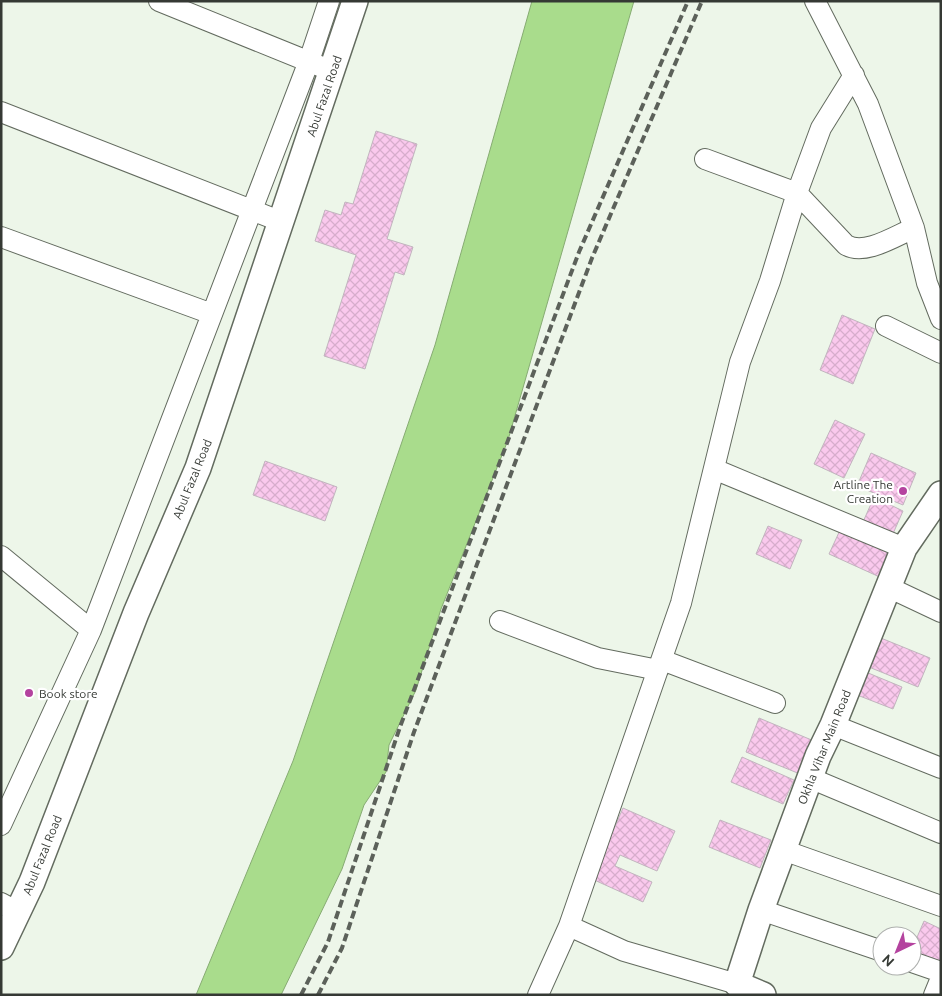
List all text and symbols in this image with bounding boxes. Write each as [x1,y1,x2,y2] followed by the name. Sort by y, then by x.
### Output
[304,54,344,138] street label: Abul Fazal Road
[170,437,214,521] street label: Abul Fazal Road
[834,478,893,505] place label: Artline The Creation
[897,485,909,497] marker: Artline The Creation
[23,687,35,699] marker: Book store
[39,687,98,700] place label: Book store
[795,688,853,806] street label: Okhla Vihar Main Road
[20,813,64,897] street label: Abul Fazal Road
[872,926,922,976] north arrow
[879,951,897,970] text: N

